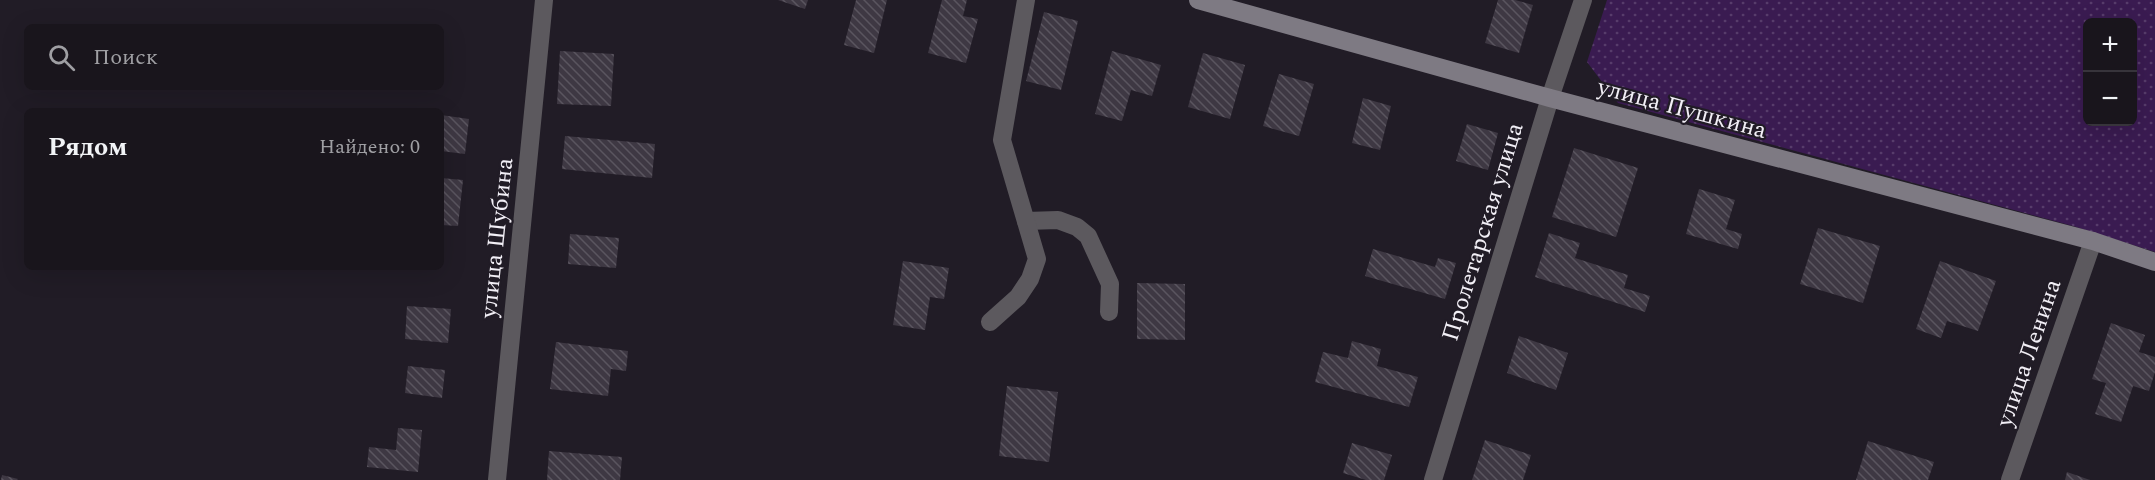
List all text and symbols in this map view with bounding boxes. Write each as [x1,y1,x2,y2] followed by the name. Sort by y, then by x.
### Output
[2083,18,2137,126] map controls
[2083,18,2137,72] button: +
[24,24,444,90] search box
[45,41,78,74] icon: search
[93,41,158,74] text: Поиск
[1592,69,1771,149] street label: улица Пушкина
[2083,72,2137,126] button: −
[1433,118,1533,346] street label: Пролетарская улица
[48,127,128,167] text: Рядом
[319,132,420,162] text: Найдено: 0
[471,156,523,321] street label: улица Шубина
[1987,274,2071,433] street label: улица Ленина

